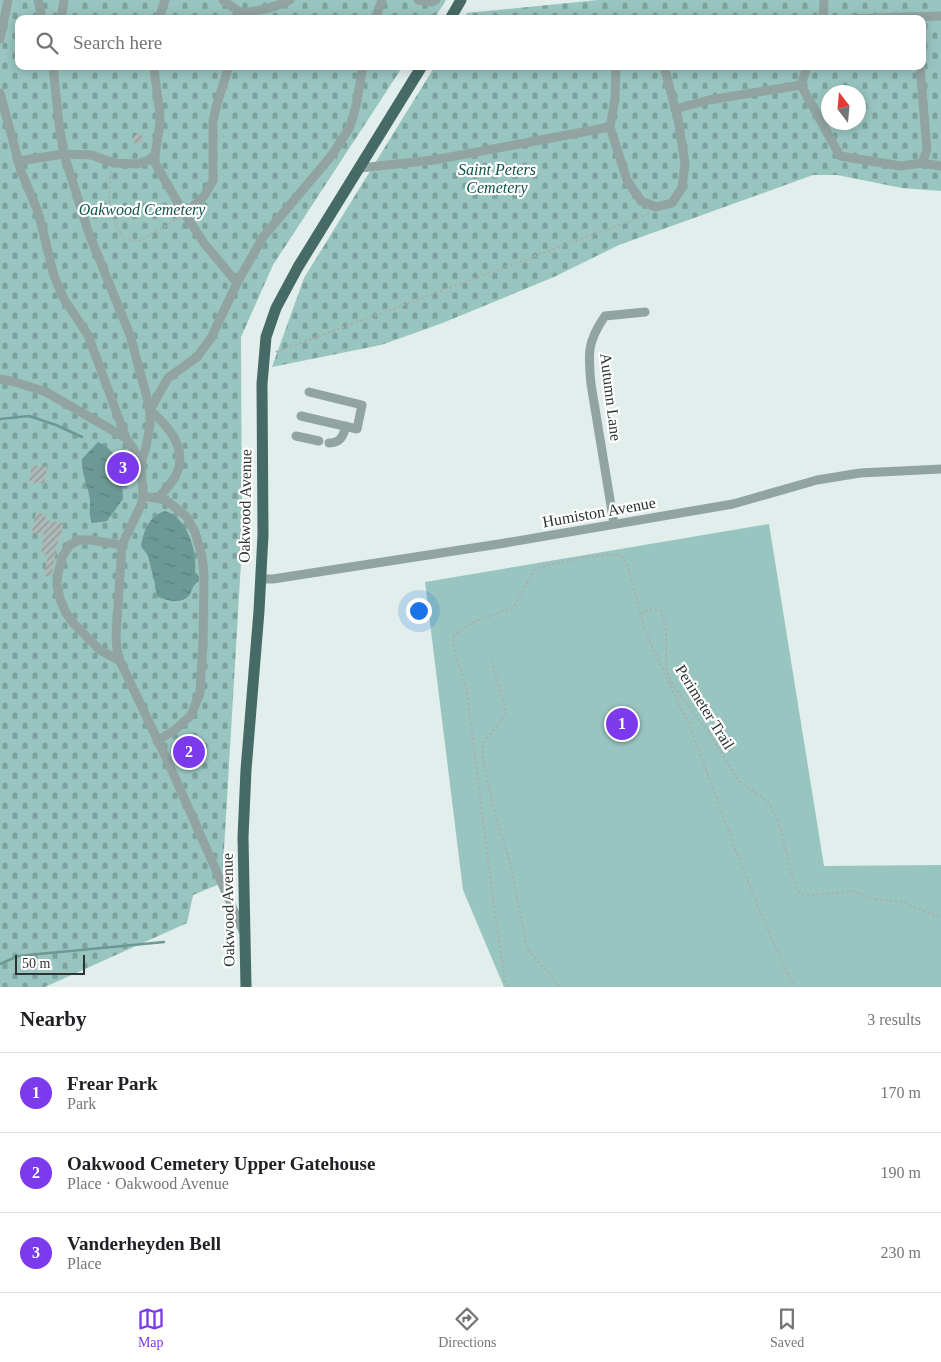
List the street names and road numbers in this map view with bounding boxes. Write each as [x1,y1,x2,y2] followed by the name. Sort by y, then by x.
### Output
[597,352,625,442] street label: Autumn Lane
[236,449,254,563] street label: Oakwood Avenue
[541,494,657,530] street label: Humiston Avenue
[672,662,738,753] street label: Perimeter Trail
[219,853,237,967] street label: Oakwood Avenue

